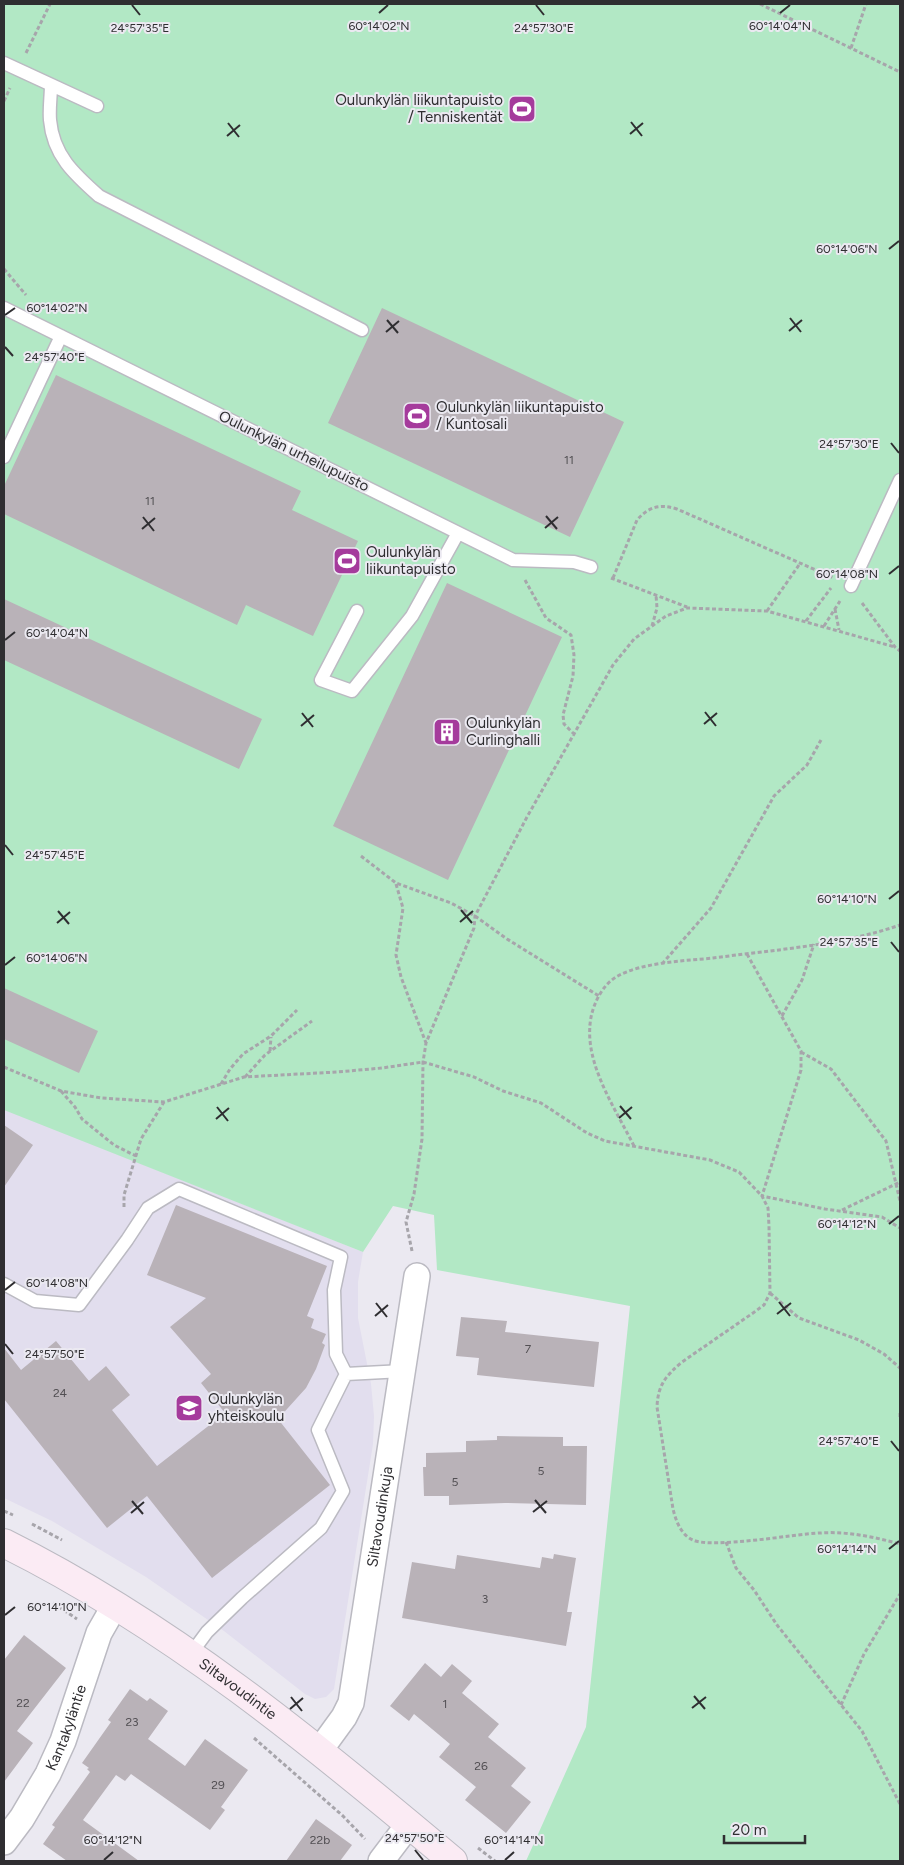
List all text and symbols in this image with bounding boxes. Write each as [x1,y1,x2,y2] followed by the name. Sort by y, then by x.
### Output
[348,19,410,33] text: 60°14'02"N
[749,19,811,33] text: 60°14'04"N
[111,21,169,35] text: 24°57'35"E
[514,21,574,35] text: 24°57'30"E
[335,91,503,126] place label: Oulunkylän liikuntapuisto / Tenniskentät
[507,94,537,124] sports icon: Oulunkylän liikuntapuisto / Tenniskentät
[816,242,878,256] text: 60°14'06"N
[26,301,88,315] text: 60°14'02"N
[25,350,85,364] text: 24°57'40"E
[436,398,604,433] place label: Oulunkylän liikuntapuisto / Kuntosali
[402,401,432,431] sports icon: Oulunkylän liikuntapuisto / Kuntosali
[216,407,373,495] street label: Oulunkylän urheilupuisto
[819,437,879,451] text: 24°57'30"E
[564,453,574,467] house number: 11
[145,494,155,508] house number: 11
[366,543,456,578] place label: Oulunkylän liikuntapuisto
[332,546,362,576] sports icon: Oulunkylän liikuntapuisto
[816,567,878,581] text: 60°14'08"N
[26,626,88,640] text: 60°14'04"N
[466,714,541,749] place label: Oulunkylän Curlinghalli
[432,717,462,747] building icon: Oulunkylän Curlinghalli
[25,848,85,862] text: 24°57'45"E
[817,892,877,906] text: 60°14'10"N
[820,935,878,949] text: 24°57'35"E
[26,951,88,965] text: 60°14'06"N
[818,1217,876,1231] text: 60°14'12"N
[26,1276,88,1290] text: 60°14'08"N
[525,1342,532,1356] house number: 7
[25,1347,85,1361] text: 24°57'50"E
[53,1386,68,1400] house number: 24
[208,1390,284,1425] place label: Oulunkylän yhteiskoulu
[174,1393,204,1423] school or university icon: Oulunkylän yhteiskoulu
[819,1434,879,1448] text: 24°57'40"E
[538,1464,545,1478] house number: 5
[363,1465,396,1568] street label: Siltavoudinkuja
[452,1475,459,1489] house number: 5
[817,1542,877,1556] text: 60°14'14"N
[482,1592,488,1606] house number: 3
[27,1600,87,1614] text: 60°14'10"N
[196,1654,280,1723] street label: Siltavoudintie
[42,1682,90,1773] street label: Kantakyläntie
[16,1696,30,1710] house number: 22
[443,1697,447,1711] house number: 1
[125,1715,139,1729] house number: 23
[474,1759,488,1773] house number: 26
[211,1778,225,1792] house number: 29
[724,1812,805,1844] scale bar
[732,1821,766,1839] text: 20 m
[385,1831,445,1845] text: 24°57'50"E
[84,1833,142,1847] text: 60°14'12"N
[310,1833,330,1847] house number: 22b
[484,1833,544,1847] text: 60°14'14"N

